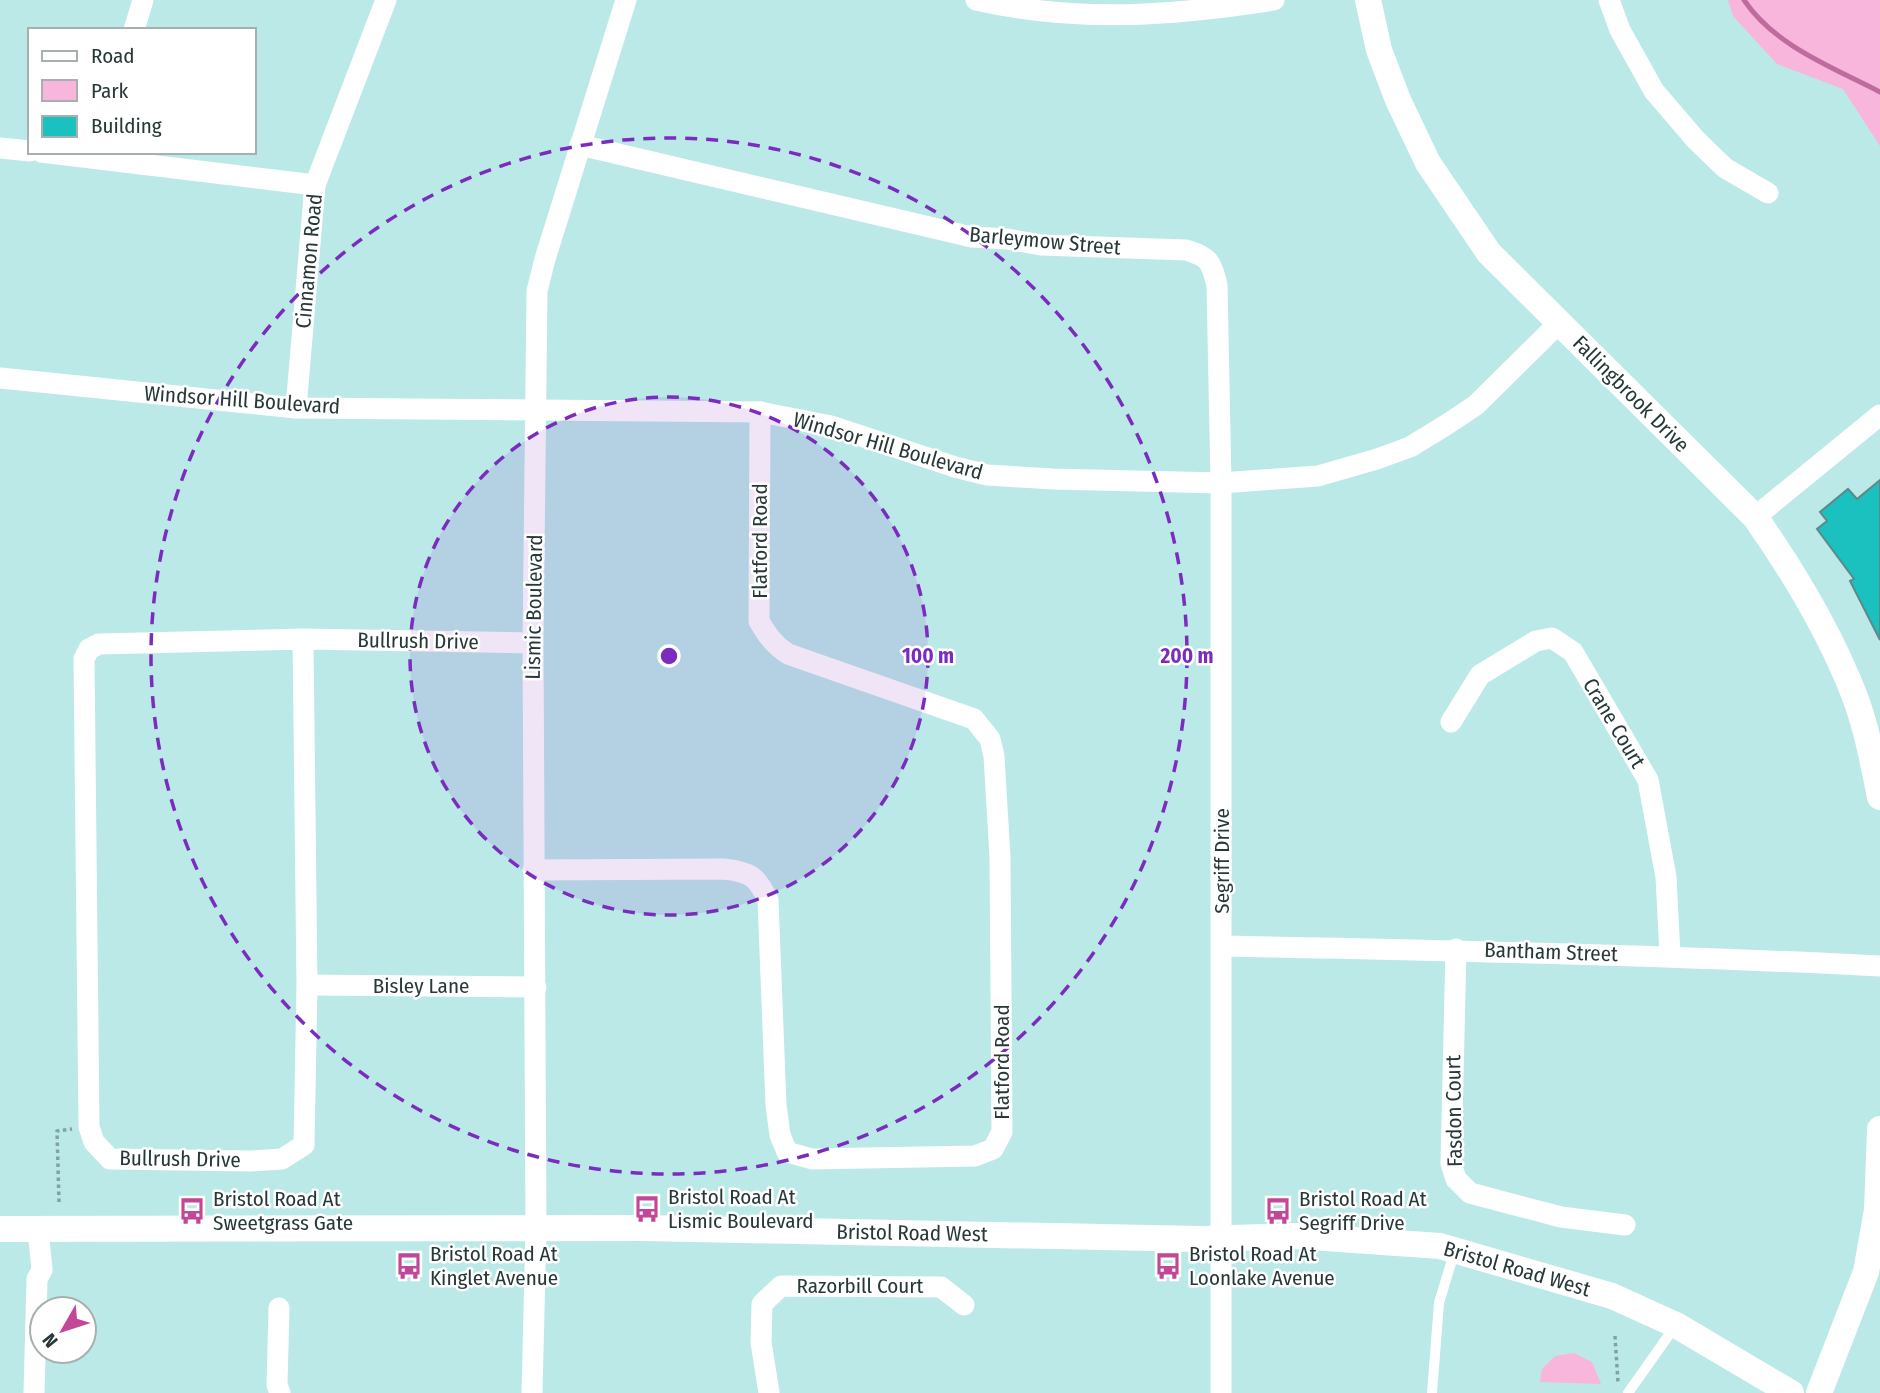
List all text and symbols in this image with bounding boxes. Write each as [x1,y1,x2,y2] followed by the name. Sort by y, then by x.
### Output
[28,28,256,154] legend
[91,43,135,69] text: Road
[91,78,129,104] text: Park
[91,113,162,139] text: Building
[290,193,328,329] street label: Cinnamon Road
[968,221,1122,261] street label: Barleymow Street
[1567,330,1695,458] street label: Fallingbrook Drive
[143,380,341,420] street label: Windsor Hill Boulevard
[790,406,986,486] street label: Windsor Hill Boulevard
[747,483,773,599] street label: Flatford Road
[520,534,548,680] street label: Lismic Boulevard
[357,627,479,655] street label: Bullrush Drive
[902,643,954,669] text: 100 m
[1159,643,1214,669] text: 200 m
[657,644,681,668] centre of rings
[1577,673,1651,773] street label: Crane Court
[1209,808,1235,914] street label: Segriff Drive
[1484,937,1618,967] street label: Bantham Street
[373,973,469,999] street label: Bisley Lane
[989,1004,1015,1120] street label: Flatford Road
[1440,1055,1468,1167] street label: Fasdon Court
[119,1145,241,1173] street label: Bullrush Drive
[668,1184,814,1234] place label: Bristol Road At Lismic Boulevard
[213,1186,353,1236] place label: Bristol Road At Sweetgrass Gate
[1299,1186,1427,1236] place label: Bristol Road At Segriff Drive
[632,1194,662,1224] bus stop icon: Bristol Road At Lismic Boulevard
[177,1196,207,1226] bus stop icon: Bristol Road At Sweetgrass Gate
[1263,1196,1293,1226] bus stop icon: Bristol Road At Segriff Drive
[836,1219,988,1247] street label: Bristol Road West
[1441,1236,1593,1302] street label: Bristol Road West
[430,1241,558,1291] place label: Bristol Road At Kinglet Avenue
[1189,1241,1335,1291] place label: Bristol Road At Loonlake Avenue
[394,1251,424,1281] bus stop icon: Bristol Road At Kinglet Avenue
[1153,1251,1183,1281] bus stop icon: Bristol Road At Loonlake Avenue
[796,1273,924,1299] street label: Razorbill Court
[28,1295,98,1365] north arrow
[38,1329,63,1352] text: N

